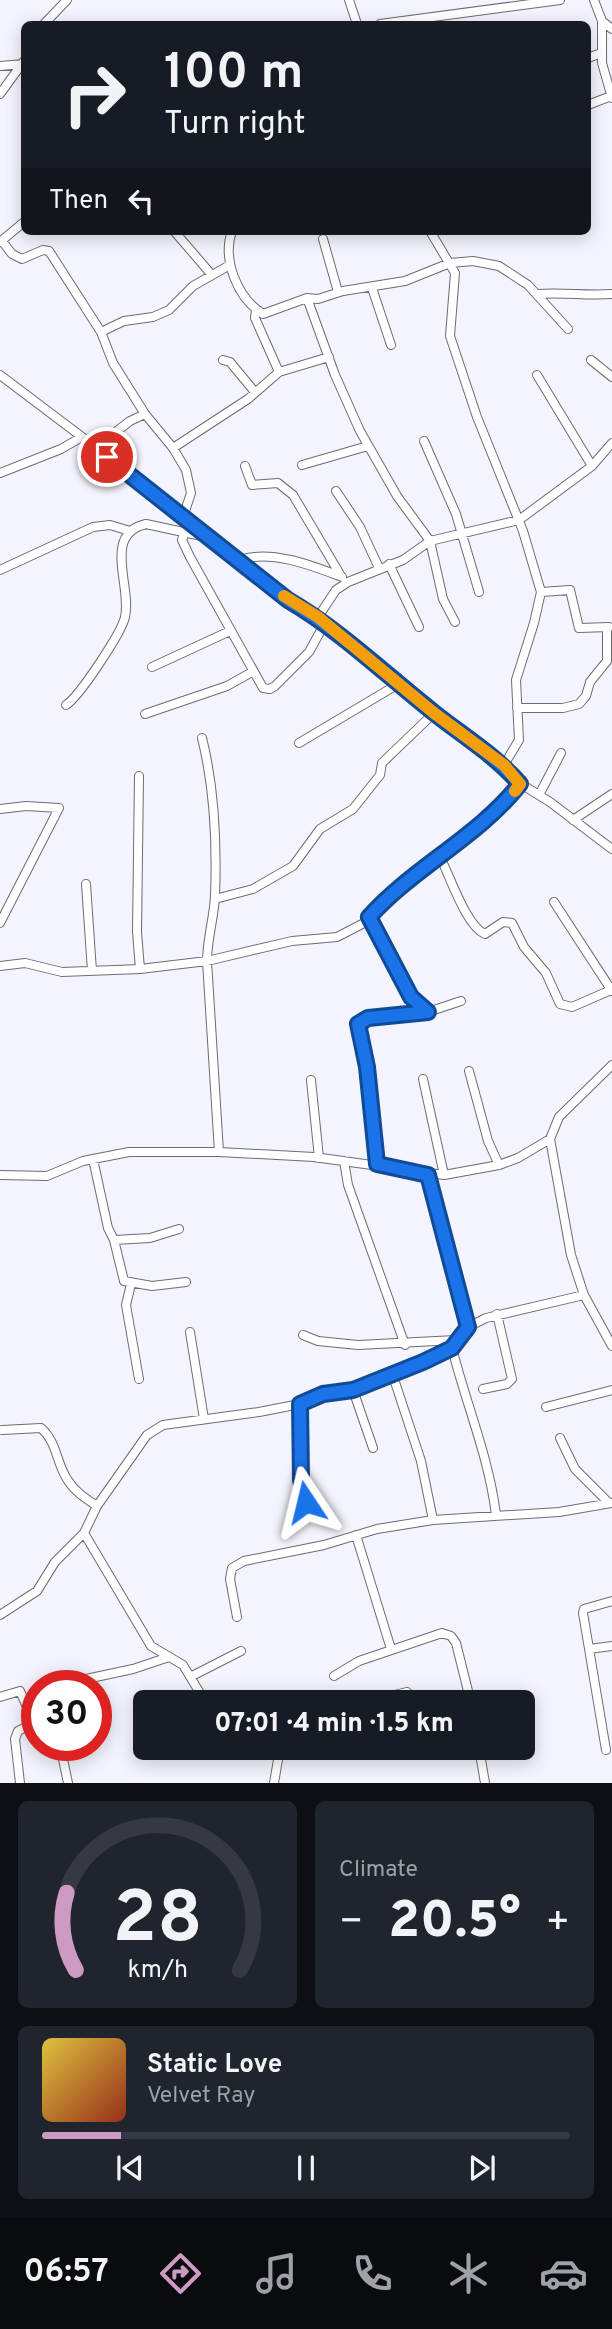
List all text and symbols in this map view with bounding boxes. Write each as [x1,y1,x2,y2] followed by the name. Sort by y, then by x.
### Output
[164,44,303,106] text: 100 m
[49,49,140,140] icon: right
[164,105,306,145] text: Turn right
[122,182,160,220] icon: left
[49,185,108,218] text: Then
[77,427,137,487] pin
[88,438,126,476] icon: arrive
[269,1465,343,1539] position arrow
[21,1670,112,1761] speed limit sign: 30
[214,1708,454,1741] text: 07:01 · 4 min · 1.5 km
[339,1856,418,1885] text: Climate
[112,1877,203,1969] text: 28
[388,1890,521,1956] text: 20.5°
[339,1899,364,1948] text: −
[545,1899,570,1948] text: +
[127,1955,188,1987] text: km/h
[147,2049,282,2082] text: Static Love
[147,2082,255,2111] text: Velvet Ray
[111,2149,149,2187] icon: previous
[287,2149,325,2187] icon: pause
[463,2149,501,2187] icon: next
[156,2249,205,2298] icon: directions
[252,2249,301,2298] icon: music
[348,2249,397,2298] icon: phone
[444,2249,493,2298] icon: climate
[539,2249,588,2298] icon: car
[23,2253,109,2293] text: 06:57

